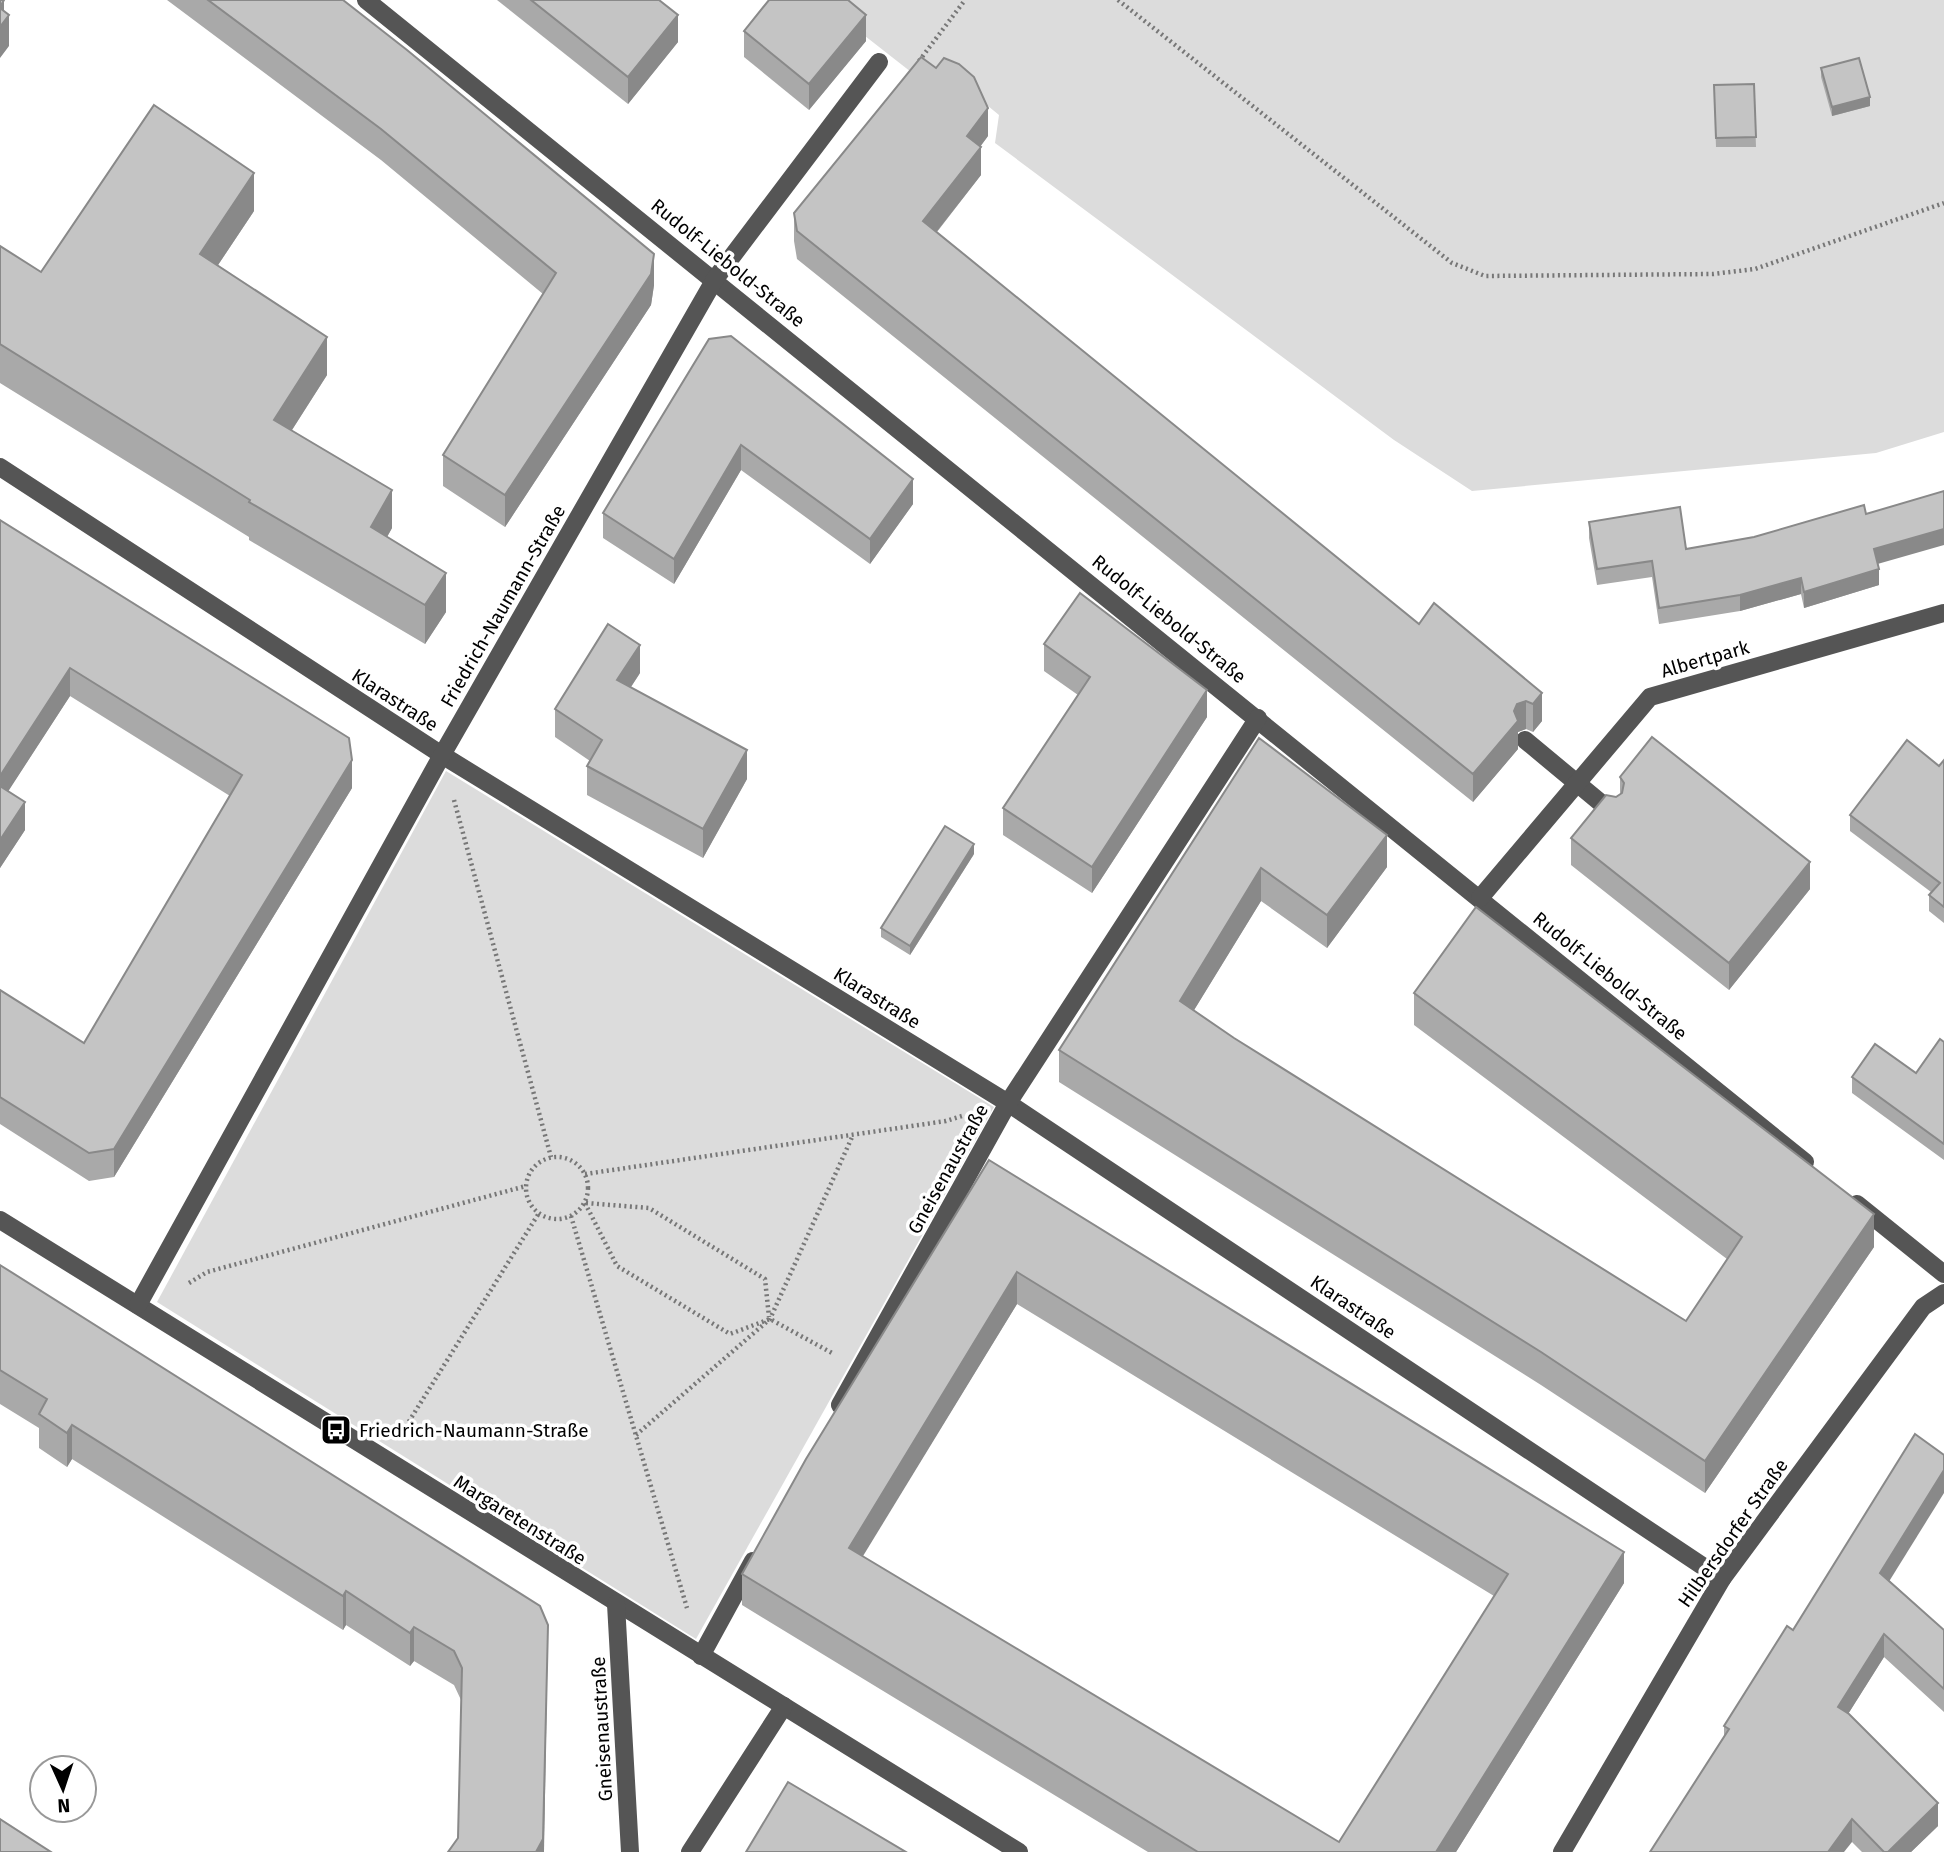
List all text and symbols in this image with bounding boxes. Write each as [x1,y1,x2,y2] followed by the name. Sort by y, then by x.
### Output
[646,194,810,332] street label: Rudolf-Liebold-Straße
[436,501,570,711] street label: Friedrich-Naumann-Straße
[1087,550,1251,688] street label: Rudolf-Liebold-Straße
[1658,635,1752,683] street label: Albertpark
[348,664,442,736] street label: Klarastraße
[1528,907,1692,1045] street label: Rudolf-Liebold-Straße
[829,962,925,1034] street label: Klarastraße
[903,1100,993,1238] street label: Gneisenaustraße
[1306,1270,1400,1344] street label: Klarastraße
[319,1413,353,1447] bus stop icon: Friedrich-Naumann-Straße
[359,1419,589,1442] place label: Friedrich-Naumann-Straße
[1673,1454,1793,1612] street label: Hilbersdorfer Straße
[450,1470,590,1570] street label: Margaretenstraße
[587,1656,617,1802] street label: Gneisenaustraße
[28,1754,98,1824] north arrow
[57,1794,71,1817] text: N

